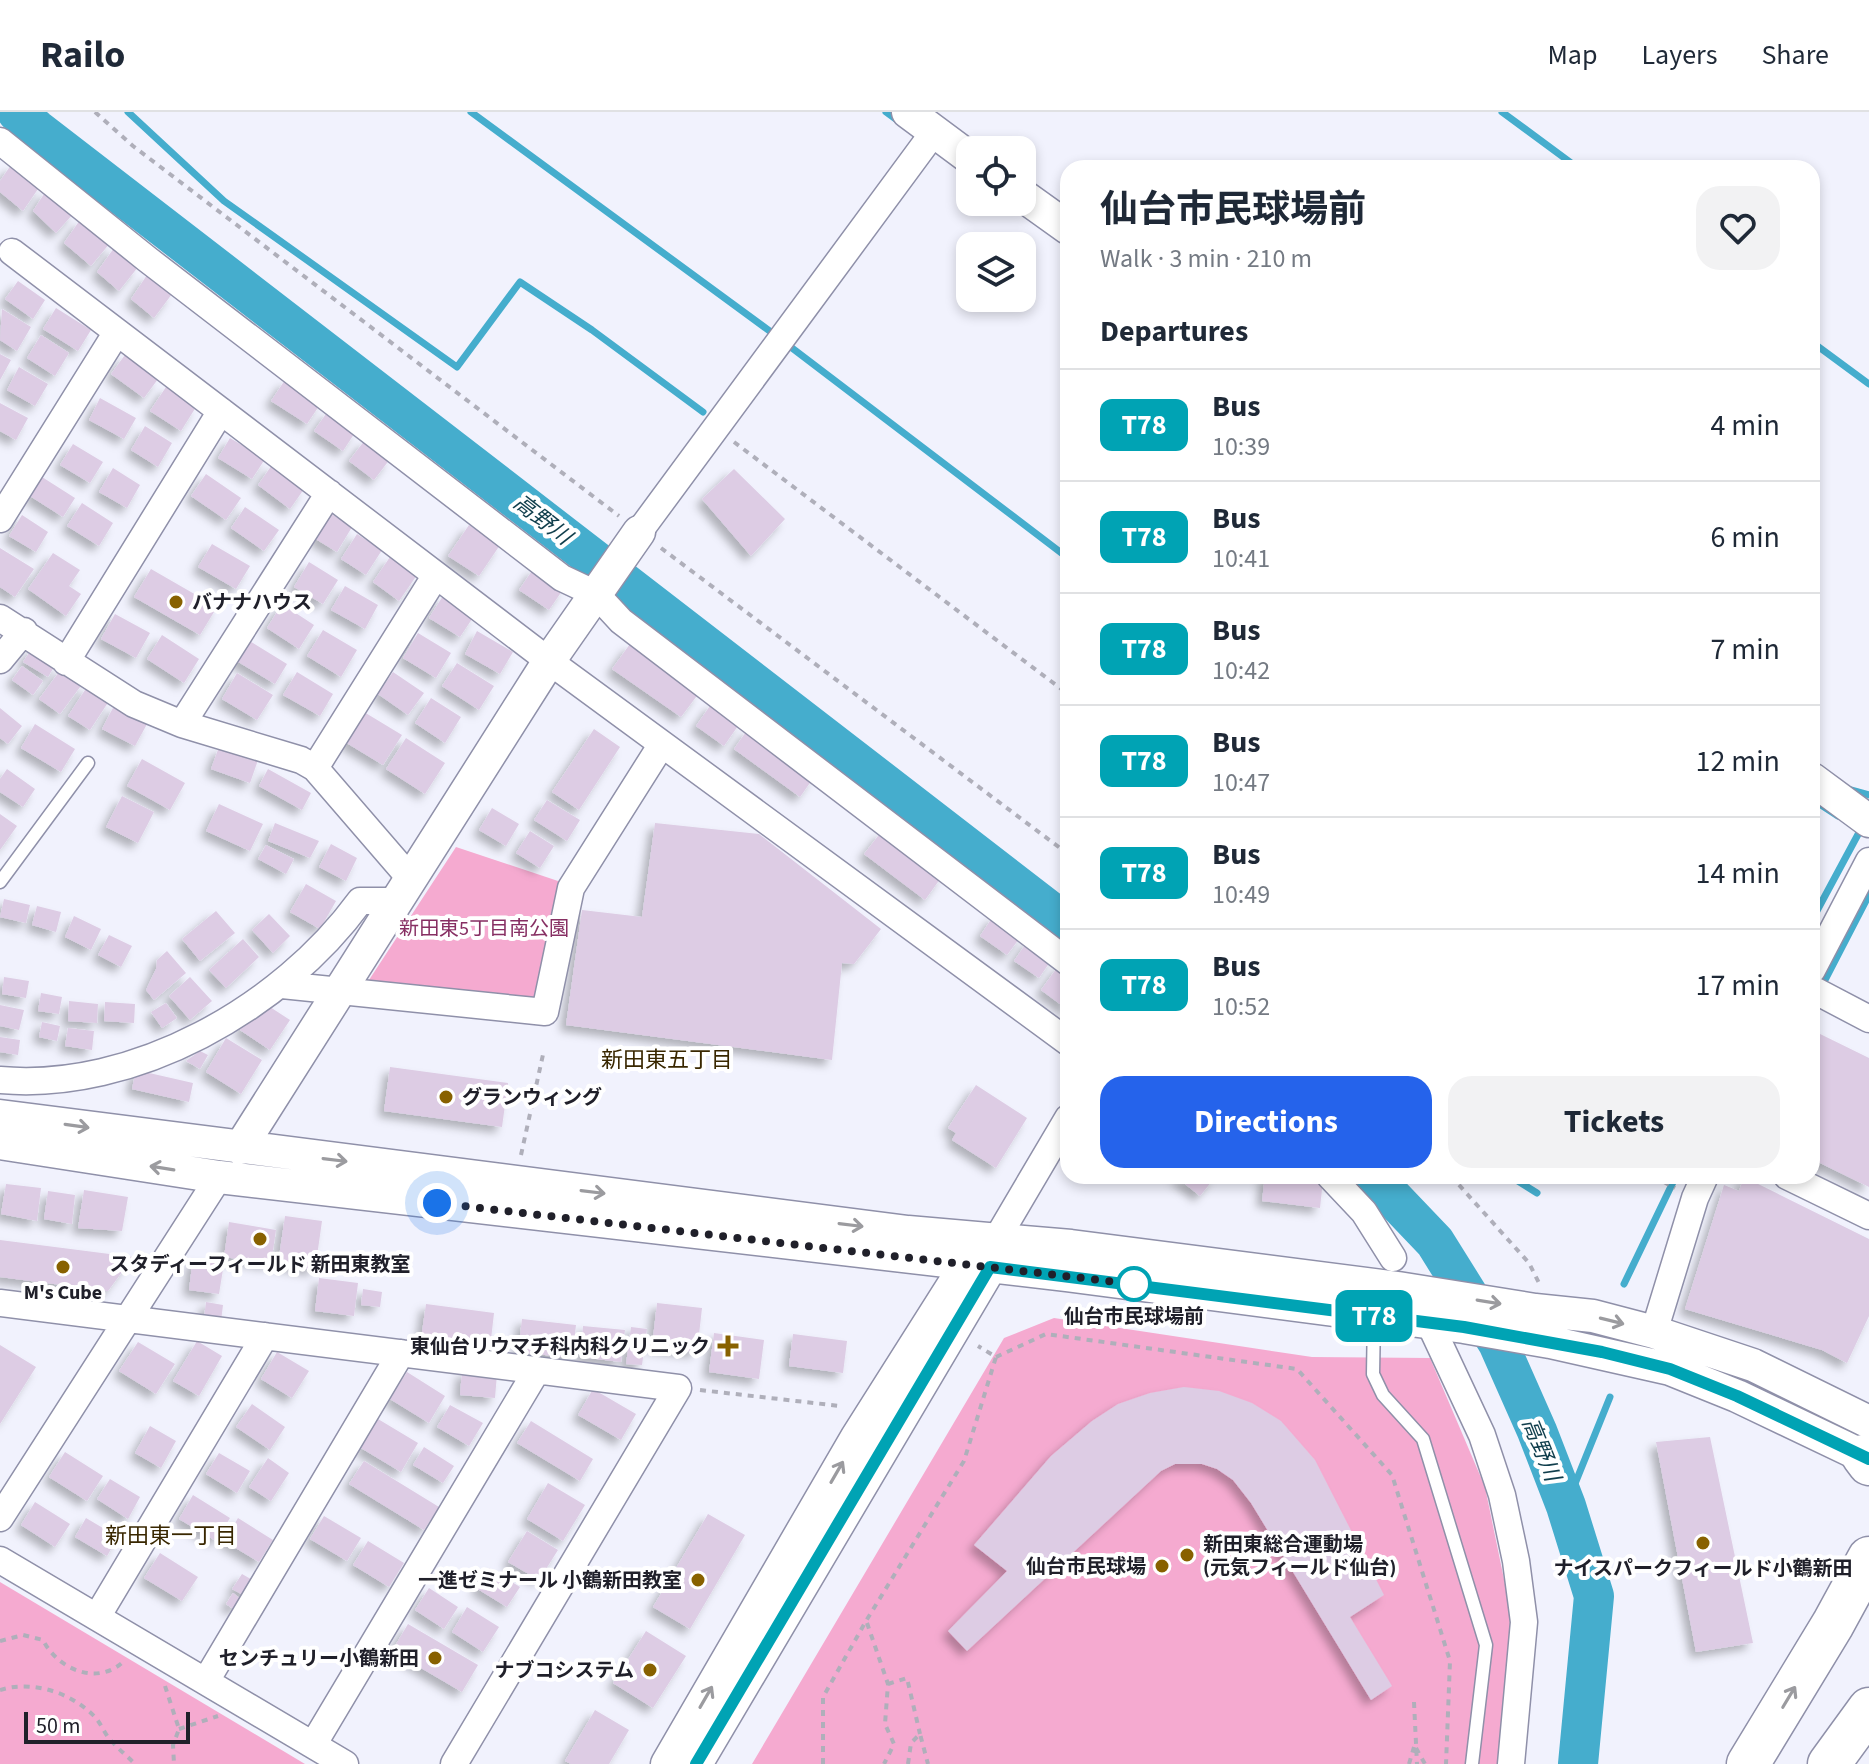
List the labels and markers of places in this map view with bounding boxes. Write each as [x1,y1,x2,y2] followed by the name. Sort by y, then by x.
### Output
[192,589,312,617] place label: バナナハウス
[167,593,185,611] marker: バナナハウス
[462,1084,602,1112] place label: グランウィング
[437,1088,455,1106] marker: グランウィング
[251,1230,269,1248] marker: スタディーフィールド 新田東教室
[110,1251,411,1279] place label: スタディーフィールド 新田東教室
[54,1258,72,1276] marker: M's Cube
[1117,1267,1151,1301] marker: 仙台市民球場前
[24,1279,102,1307] place label: M's Cube
[1064,1303,1204,1331] place label: 仙台市民球場前
[410,1333,710,1361] place label: 東仙台リウマチ科内科クリニック
[717,1335,739,1357] marker: 東仙台リウマチ科内科クリニック
[1203,1531,1396,1582] place label: 新田東総合運動場 (元気フィールド仙台)
[1694,1534,1712,1552] marker: ナイスパークフィールド小鶴新田
[1178,1546,1196,1564] marker: 新田東総合運動場 (元気フィールド仙台)
[1026,1553,1146,1581] place label: 仙台市民球場
[1554,1555,1853,1583] place label: ナイスパークフィールド小鶴新田
[1153,1557,1171,1575] marker: 仙台市民球場
[418,1567,682,1595] place label: 一進ゼミナール 小鶴新田教室
[689,1571,707,1589] marker: 一進ゼミナール 小鶴新田教室
[219,1645,419,1673] place label: センチュリー小鶴新田
[426,1649,444,1667] marker: センチュリー小鶴新田
[495,1657,634,1685] place label: ナブコシステム
[641,1661,659,1679] marker: ナブコシステム

